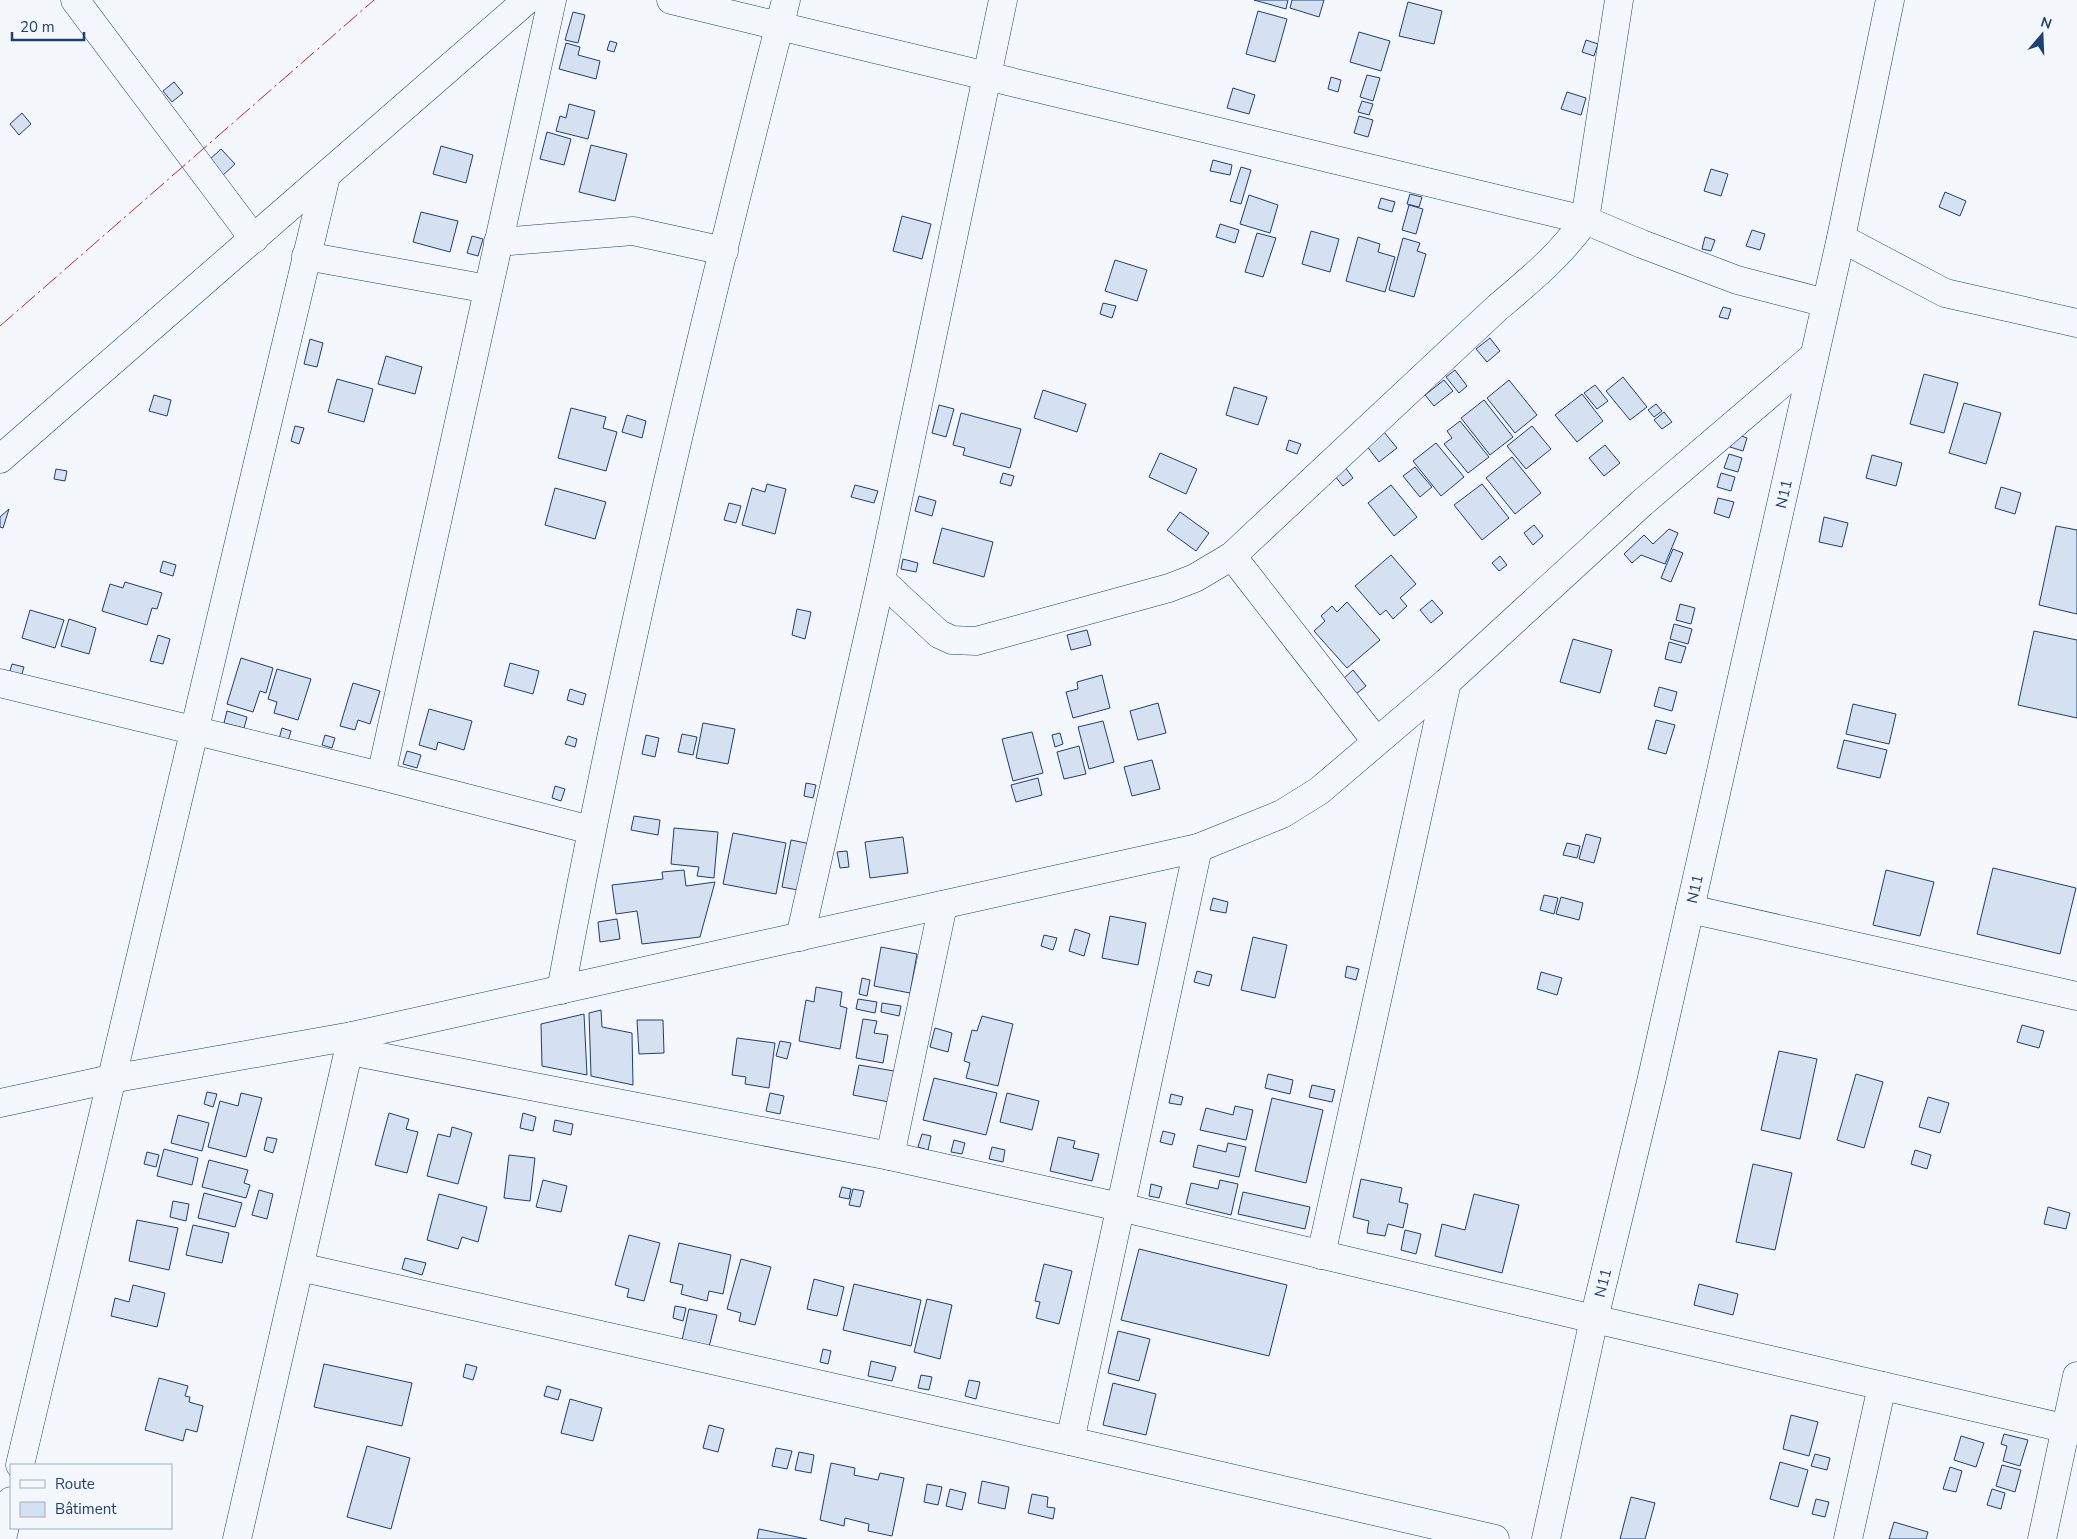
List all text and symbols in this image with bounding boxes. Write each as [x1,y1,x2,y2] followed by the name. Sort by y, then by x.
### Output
[12,10,85,42] scale bar
[2017,10,2067,60] north arrow
[2038,12,2054,34] text: N
[20,17,55,37] text: 20 m
[1771,478,1797,510] street label: N11
[1682,873,1708,905] street label: N11
[1590,1266,1616,1300] street label: N11
[10,1464,172,1529] legend
[55,1474,95,1494] text: Route
[55,1499,117,1519] text: Bâtiment

